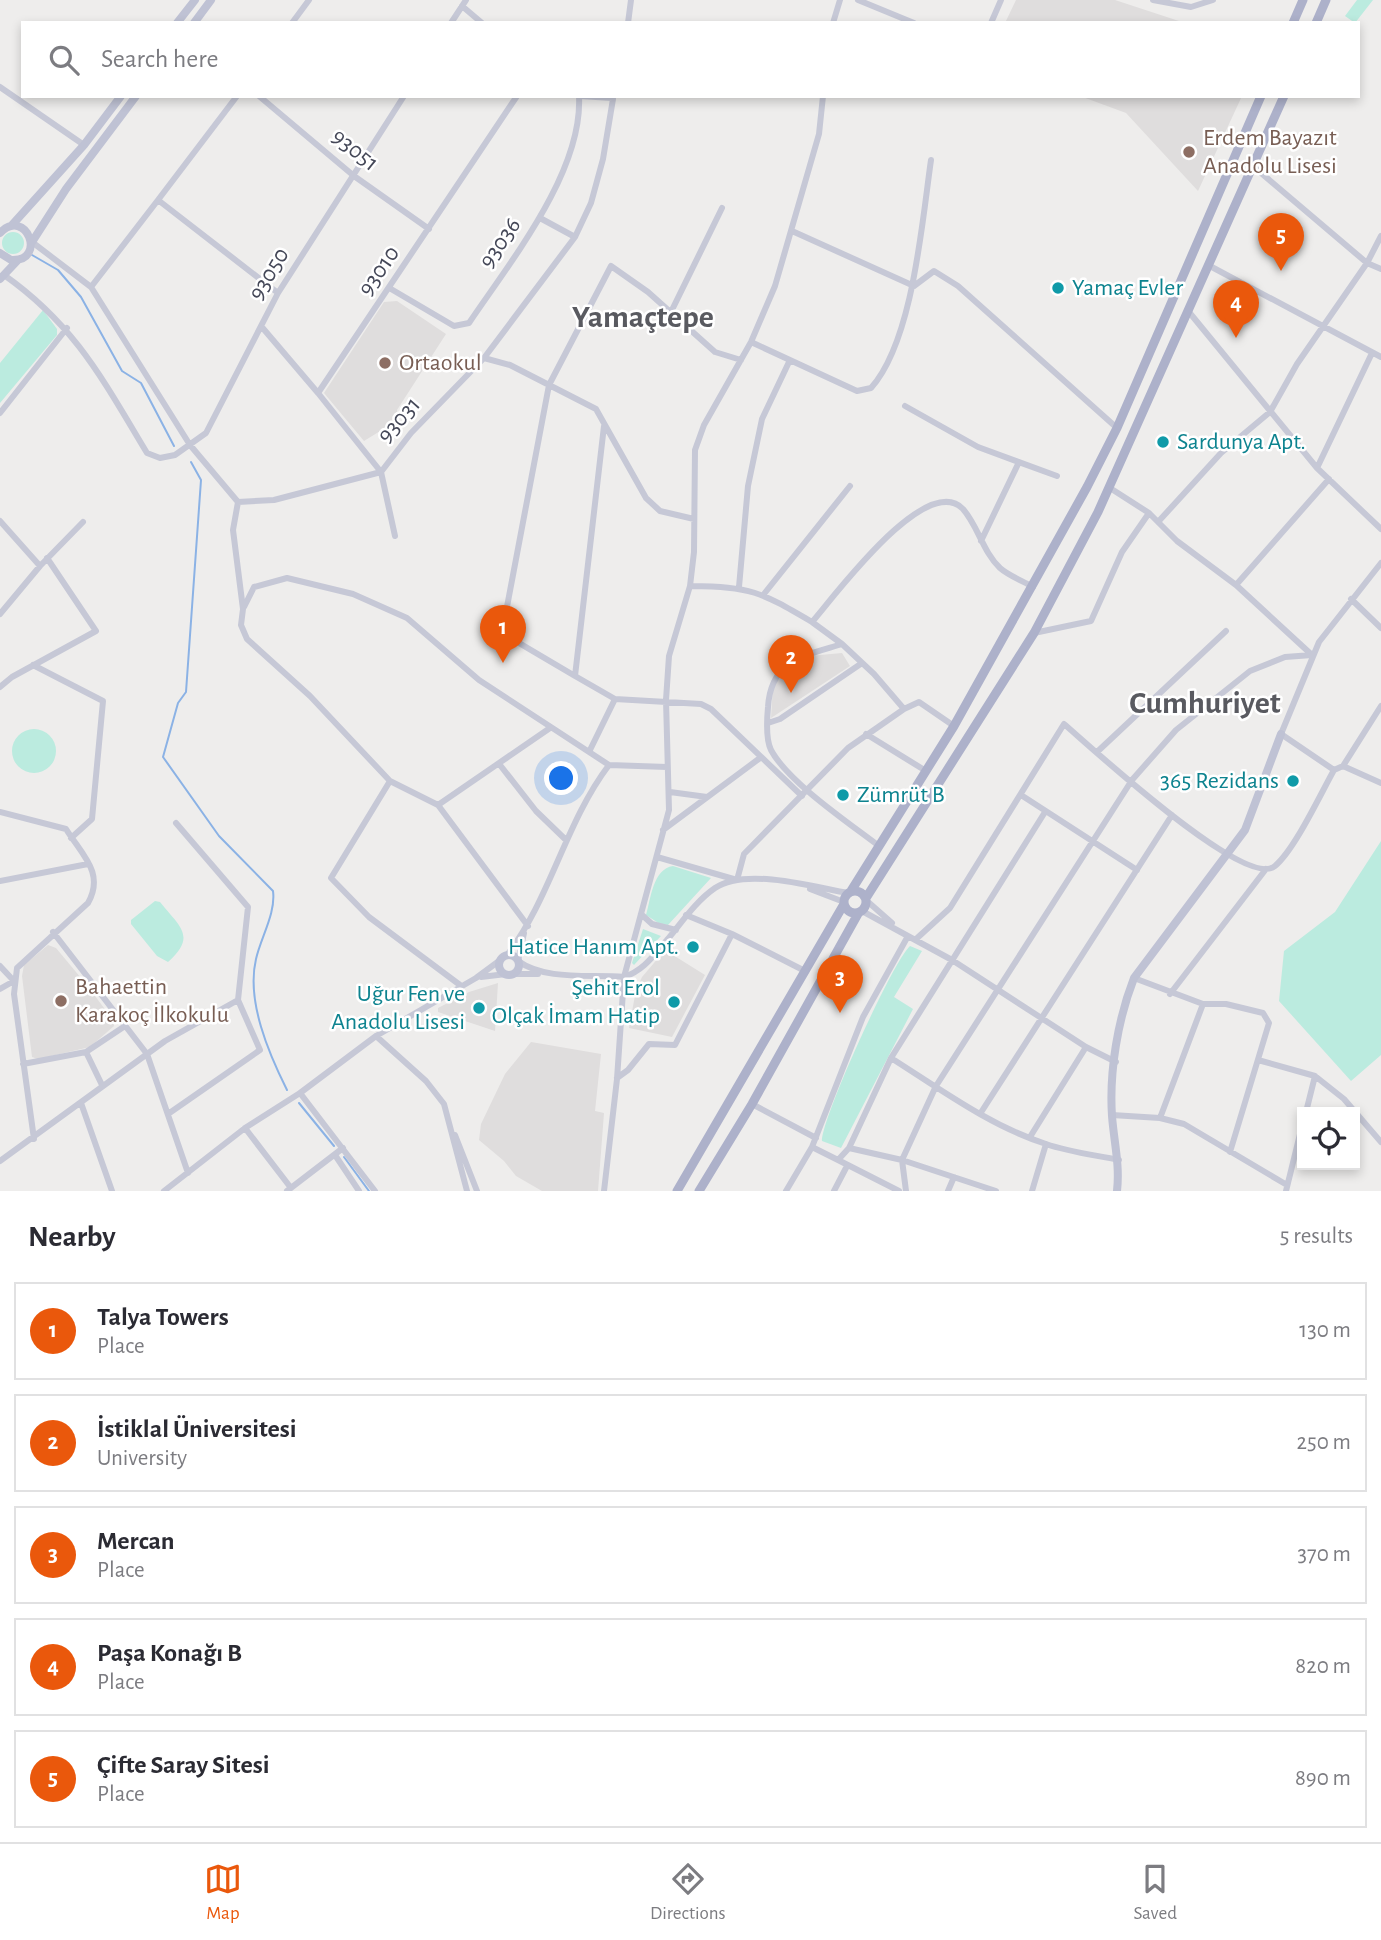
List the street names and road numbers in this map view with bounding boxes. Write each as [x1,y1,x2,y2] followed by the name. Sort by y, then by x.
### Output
[327,124,383,176] street label: 93051
[475,213,525,273] street label: 93036
[354,242,404,300] street label: 93010
[244,244,294,304] street label: 93050
[373,393,425,447] street label: 93031

